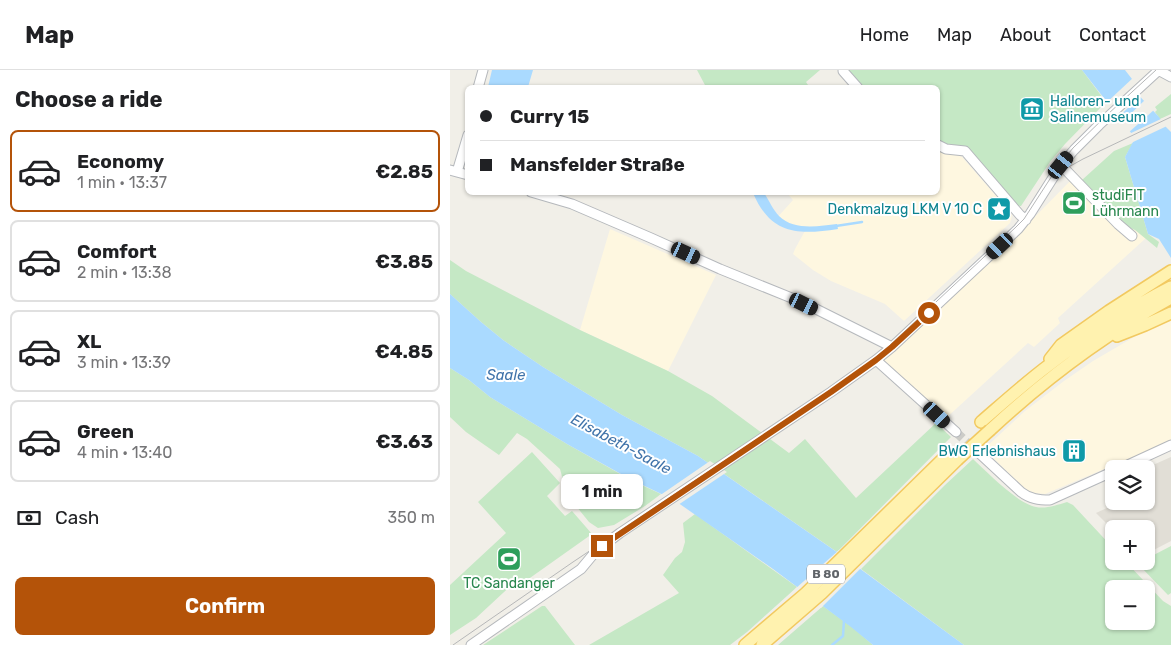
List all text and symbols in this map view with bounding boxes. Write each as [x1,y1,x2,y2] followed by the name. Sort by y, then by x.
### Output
[25,21,74,49] text: Map
[860,24,909,46] text: Home
[937,24,972,46] text: Map
[1000,24,1051,46] text: About
[1079,24,1146,46] text: Contact
[15,86,162,113] text: Choose a ride
[1050,93,1146,126] place label: Halloren- und Salinemuseum
[1019,96,1045,122] museum icon: Halloren- und Salinemuseum
[510,105,589,128] text: Curry 15
[17,149,62,194] icon: car
[1045,149,1076,181] car
[77,150,164,173] text: Economy
[510,153,685,176] text: Mansfelder Straße
[375,160,433,183] text: €2.85
[77,173,167,192] text: 1 min · 13:37
[1092,187,1159,220] place label: studiFIT Lührmann
[1061,190,1087,216] sports icon: studiFIT Lührmann
[986,196,1012,222] place icon: Denkmalzug LKM V 10 C
[828,201,982,218] place label: Denkmalzug LKM V 10 C
[983,230,1016,262] car
[17,239,62,284] icon: car
[77,240,157,263] text: Comfort
[669,240,702,266] car
[375,250,433,273] text: €3.85
[77,263,172,282] text: 2 min · 13:38
[787,291,820,317] car
[918,302,940,324] route start
[17,329,62,374] icon: car
[77,330,101,353] text: XL
[375,340,433,363] text: €4.85
[77,353,171,372] text: 3 min · 13:39
[487,366,526,384] water label: Saale
[920,399,953,431] car
[568,410,675,478] water label: Elisabeth-Saale
[17,419,62,464] icon: car
[77,420,134,443] text: Green
[375,430,433,453] text: €3.63
[1061,438,1087,464] building icon: BWG Erlebnishaus
[77,443,172,462] text: 4 min · 13:40
[938,443,1056,460] place label: BWG Erlebnishaus
[1105,460,1155,630] map controls
[1105,460,1155,510] button: layers
[561,474,643,508] callout: 1 min
[582,482,622,501] text: 1 min
[15,504,43,532] icon: cash
[55,506,99,529] text: Cash
[388,508,435,527] text: 350 m
[1105,520,1155,570] button: +
[591,535,613,557] route end
[496,546,522,572] sports icon: TC Sandanger
[807,564,845,584] road number: B 80
[463,575,555,592] place label: TC Sandanger
[15,577,435,635] button: Confirm
[1105,580,1155,630] button: −

